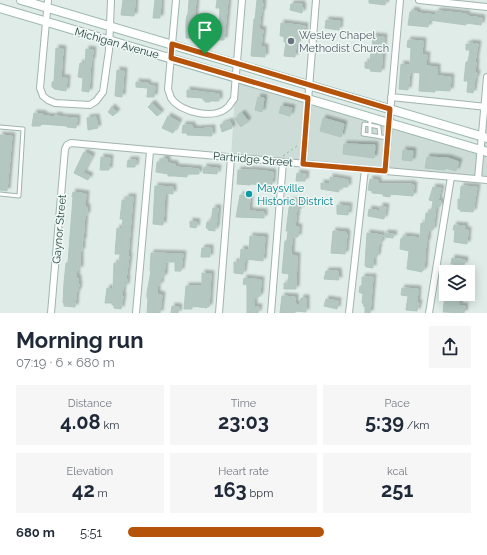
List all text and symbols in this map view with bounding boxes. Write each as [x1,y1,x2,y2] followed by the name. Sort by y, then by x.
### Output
[188,13,222,54] pin
[194,19,216,41] icon: arrive
[73,25,161,62] street label: Michigan Avenue
[299,29,389,55] place label: Wesley Chapel Methodist Church
[286,36,296,46] marker: Wesley Chapel Methodist Church
[213,150,294,169] street label: Partridge Street
[257,182,334,208] place label: Maysville Historic District
[244,189,254,199] marker: Maysville Historic District
[50,194,69,264] street label: Gaynor Street
[439,265,475,301] map controls
[439,265,475,301] button: layers
[429,326,471,368] button: share
[16,327,144,353] text: Morning run
[16,355,115,370] text: 07:19 · 6 × 680 m
[68,397,112,410] text: Distance
[231,397,256,410] text: Time
[385,397,410,410] text: Pace
[60,410,101,434] text: 4.08
[218,410,269,434] text: 23:03
[365,410,404,434] text: 5:39
[101,419,119,432] text: km
[404,419,429,432] text: /km
[66,465,113,478] text: Elevation
[218,465,269,478] text: Heart rate
[387,465,407,478] text: kcal
[72,478,95,502] text: 42
[214,478,247,502] text: 163
[381,478,413,502] text: 251
[95,487,108,500] text: m
[247,487,273,500] text: bpm
[16,525,55,540] text: 680 m
[80,525,102,540] text: 5:51

